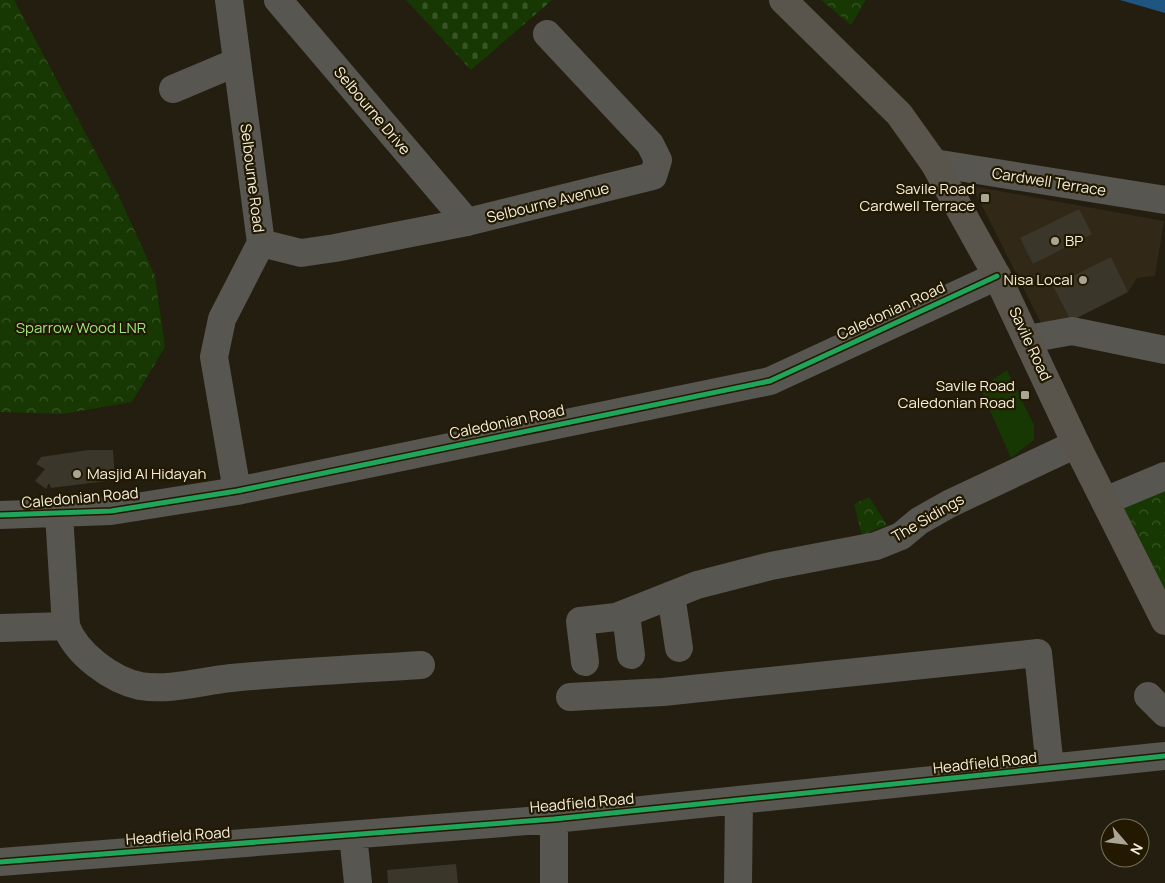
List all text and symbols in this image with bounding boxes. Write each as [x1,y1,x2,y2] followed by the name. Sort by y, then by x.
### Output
[329,62,416,159] street label: Selbourne Drive
[235,122,270,234] street label: Selbourne Road
[990,162,1108,201] street label: Cardwell Terrace
[484,177,612,228] street label: Selbourne Avenue
[860,178,975,216] place label: Savile Road Cardwell Terrace
[979,192,991,204] marker: Savile Road Cardwell Terrace
[1065,230,1083,251] place label: BP
[1049,235,1061,247] marker: BP
[1003,269,1073,290] place label: Nisa Local
[1077,274,1089,286] marker: Nisa Local
[833,276,948,345] street label: Caledonian Road
[1004,303,1057,384] street label: Savile Road
[16,317,146,338] park label: Sparrow Wood LNR
[898,375,1015,413] place label: Savile Road Caledonian Road
[1019,389,1031,401] marker: Savile Road Caledonian Road
[447,399,566,444] street label: Caledonian Road
[87,463,206,484] place label: Masjid Al Hidayah
[71,468,83,480] marker: Masjid Al Hidayah
[21,482,139,513] street label: Caledonian Road
[888,488,968,547] street label: The Sidings
[932,747,1038,778] street label: Headfield Road
[529,787,635,818] street label: Headfield Road
[1100,818,1150,868] north arrow
[125,821,231,850] street label: Headfield Road
[1126,840,1148,858] text: N

